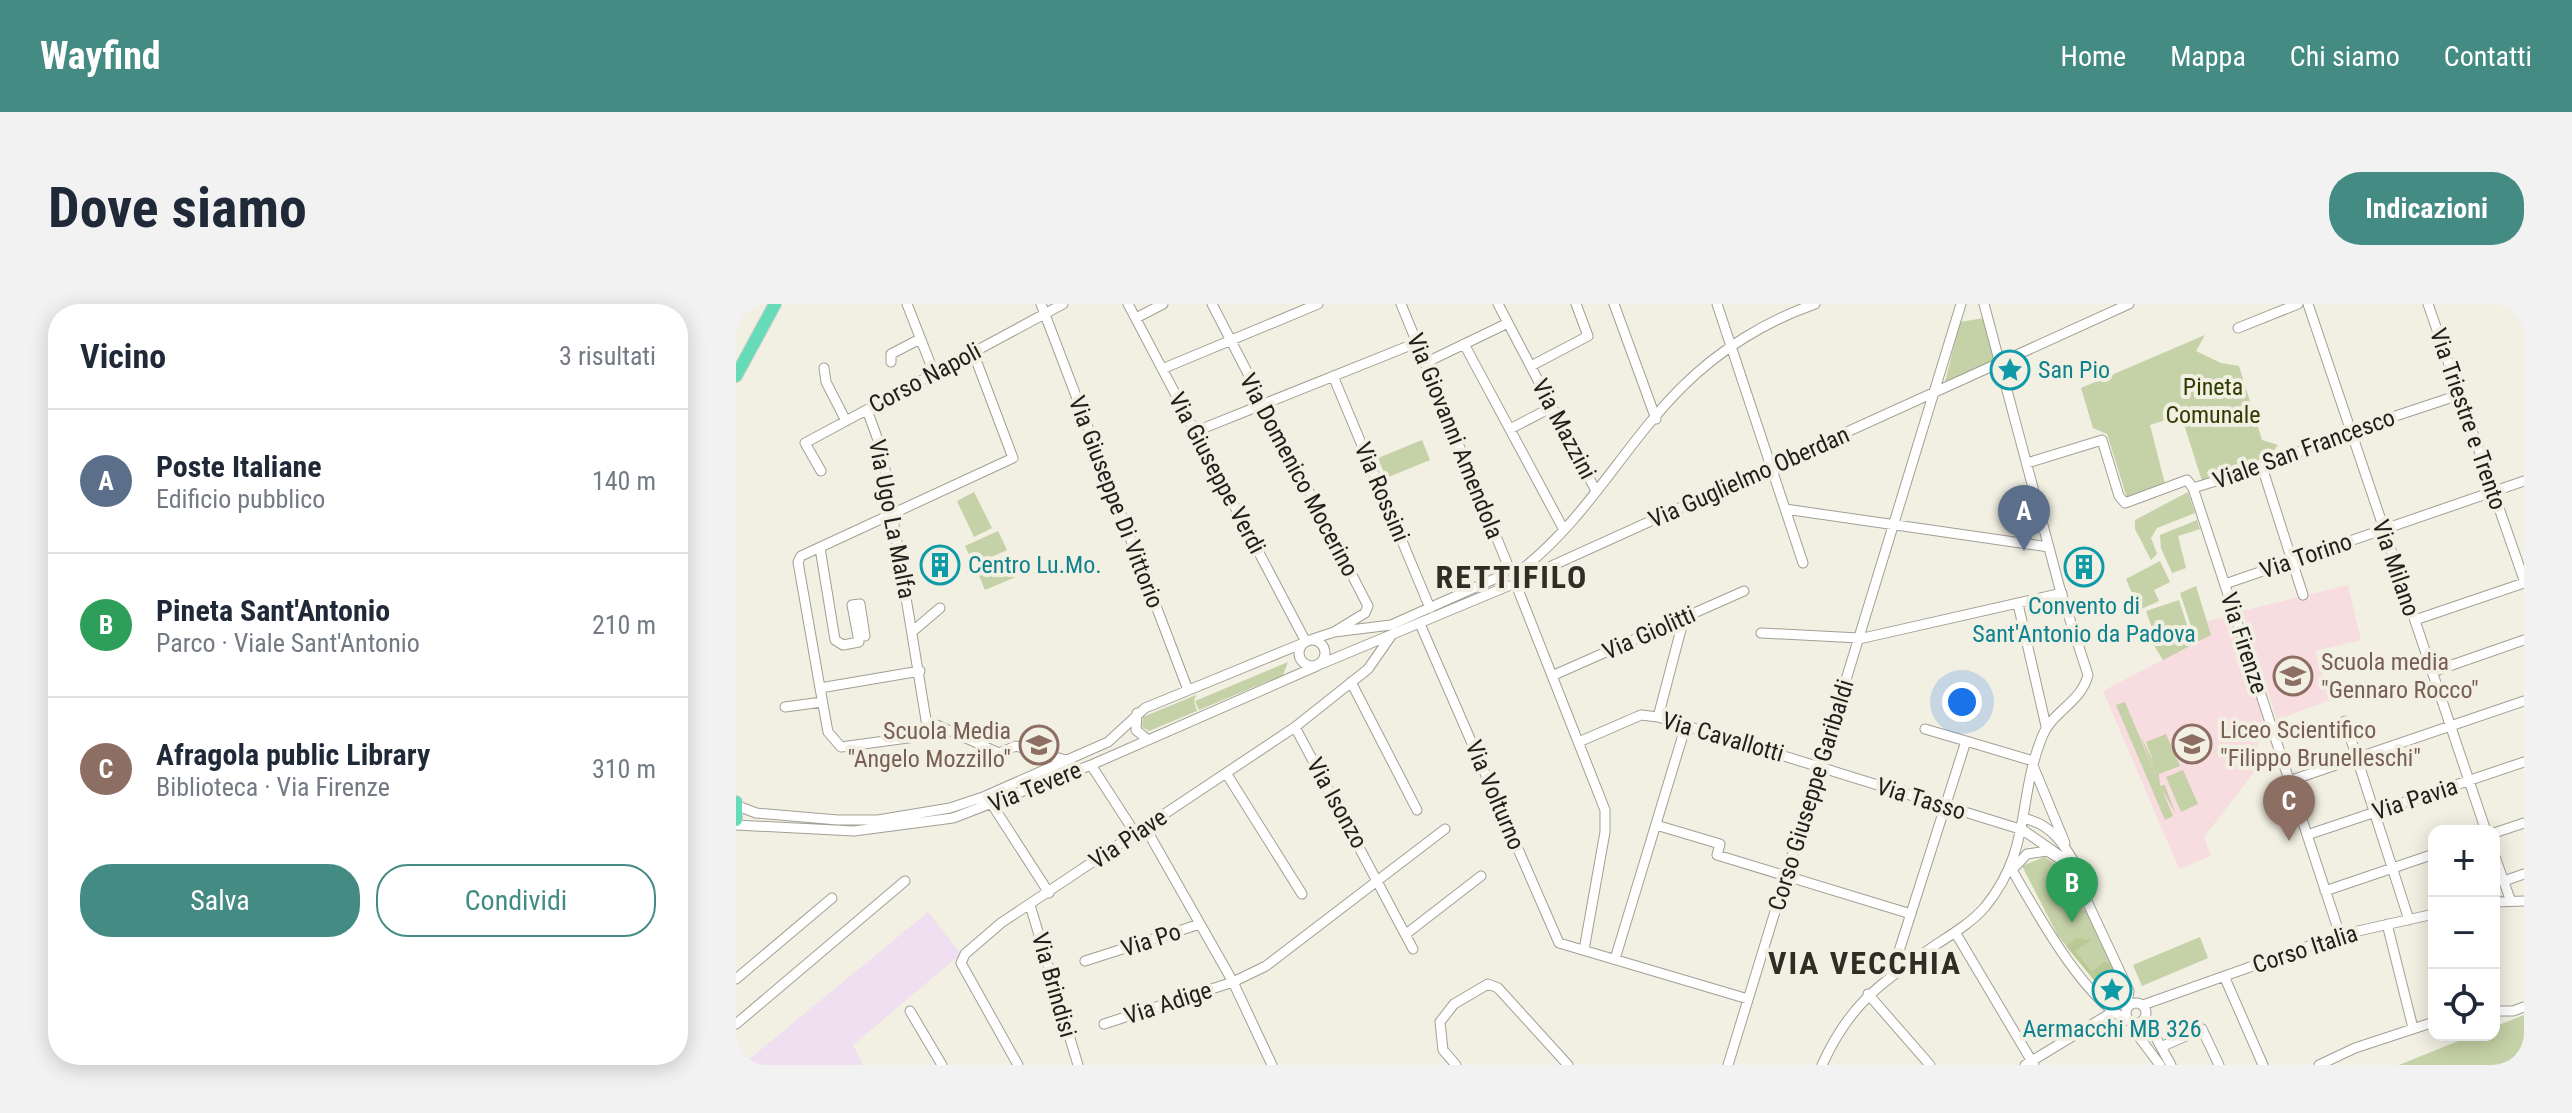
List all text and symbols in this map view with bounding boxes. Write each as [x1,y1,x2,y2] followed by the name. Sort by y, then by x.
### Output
[40,34,161,78] text: Wayfind
[2061,40,2126,73] text: Home
[2170,40,2246,73] text: Mappa
[2290,40,2400,73] text: Chi siamo
[2444,40,2532,73] text: Contatti
[2329,172,2524,245] button: Indicazioni
[48,175,307,241] text: Dove siamo
[2424,325,2512,513] street label: Via Triestre e Trento
[1401,329,1509,543] street label: Via Giovanni Amendola
[80,336,166,376] text: Vicino
[864,337,986,419] street label: Corso Napoli
[559,341,656,371] text: 3 risultati
[1989,349,2031,391] place icon: San Pio
[2038,356,2110,384] place label: San Pio
[1234,369,1364,581] street label: Via Domenico Mocerino
[2165,373,2261,429] park label: Pineta Comunale
[1526,374,1602,484] street label: Via Mazzini
[1163,388,1271,558] street label: Via Giuseppe Verdi
[1063,392,1169,612] street label: Via Giuseppe Di Vittorio
[2209,403,2399,495] street label: Viale San Francesco
[1644,420,1854,534] street label: Via Guglielmo Oberdan
[863,437,921,601] street label: Via Ugo La Malfa
[1349,438,1415,546] street label: Via Rossini
[156,449,322,484] text: Poste Italiane
[98,466,114,496] text: A
[592,466,656,496] text: 140 m
[156,484,325,514] text: Edificio pubblico
[1998,485,2050,551] pin: A
[2366,516,2426,620] street label: Via Milano
[2256,527,2356,585] street label: Via Torino
[919,544,961,586] building icon: Centro Lu.Mo.
[2063,546,2105,588] building icon: Convento di Sant'Antonio da Padova
[968,551,1102,579] place label: Centro Lu.Mo.
[1436,558,1588,596] district label: RETTIFILO
[2215,589,2273,697] street label: Via Firenze
[1972,592,2196,648] place label: Convento di Sant'Antonio da Padova
[156,593,390,628] text: Pineta Sant'Antonio
[1598,600,1700,666] street label: Via Giolitti
[99,610,113,640] text: B
[592,610,656,640] text: 210 m
[156,628,420,658] text: Parco · Viale Sant'Antonio
[2321,648,2479,704] place label: Scuola media "Gennaro Rocco"
[2272,655,2314,697] school or university icon: Scuola media "Gennaro Rocco"
[1763,676,1859,914] street label: Corso Giuseppe Garibaldi
[1942,682,1982,722] your location
[1659,706,1787,768] street label: Via Cavallotti
[2220,716,2421,772] place label: Liceo Scientifico "Filippo Brunelleschi"
[847,717,1011,773] place label: Scuola Media "Angelo Mozzillo"
[2171,723,2213,765] school or university icon: Liceo Scientifico "Filippo Brunelleschi"
[1018,724,1060,766] school or university icon: Scuola Media "Angelo Mozzillo"
[1459,736,1531,854] street label: Via Volturno
[156,737,430,772] text: Afragola public Library
[1301,753,1373,853] street label: Via Isonzo
[99,754,113,784] text: C
[592,754,656,784] text: 310 m
[984,756,1086,818] street label: Via Tevere
[156,772,390,802] text: Biblioteca · Via Firenze
[1873,772,1969,826] street label: Via Tasso
[2369,772,2461,826] street label: Via Pavia
[2263,775,2315,841] pin: C
[1084,803,1172,875] street label: Via Piave
[2428,825,2500,1041] map controls
[2428,825,2500,897] button: +
[2046,857,2098,923] pin: B
[80,864,360,937] button: Salva
[376,864,656,937] button: Condividi
[2428,897,2500,969] button: −
[1118,917,1184,963] street label: Via Po
[2249,919,2361,979] street label: Corso Italia
[1026,930,1082,1040] street label: Via Brindisi
[1768,944,1962,982] district label: VIA VECCHIA
[2091,969,2133,1011] place icon: Aermacchi MB 326
[2428,969,2500,1041] button: locate
[1121,976,1215,1030] street label: Via Adige
[2022,1015,2202,1043] place label: Aermacchi MB 326

